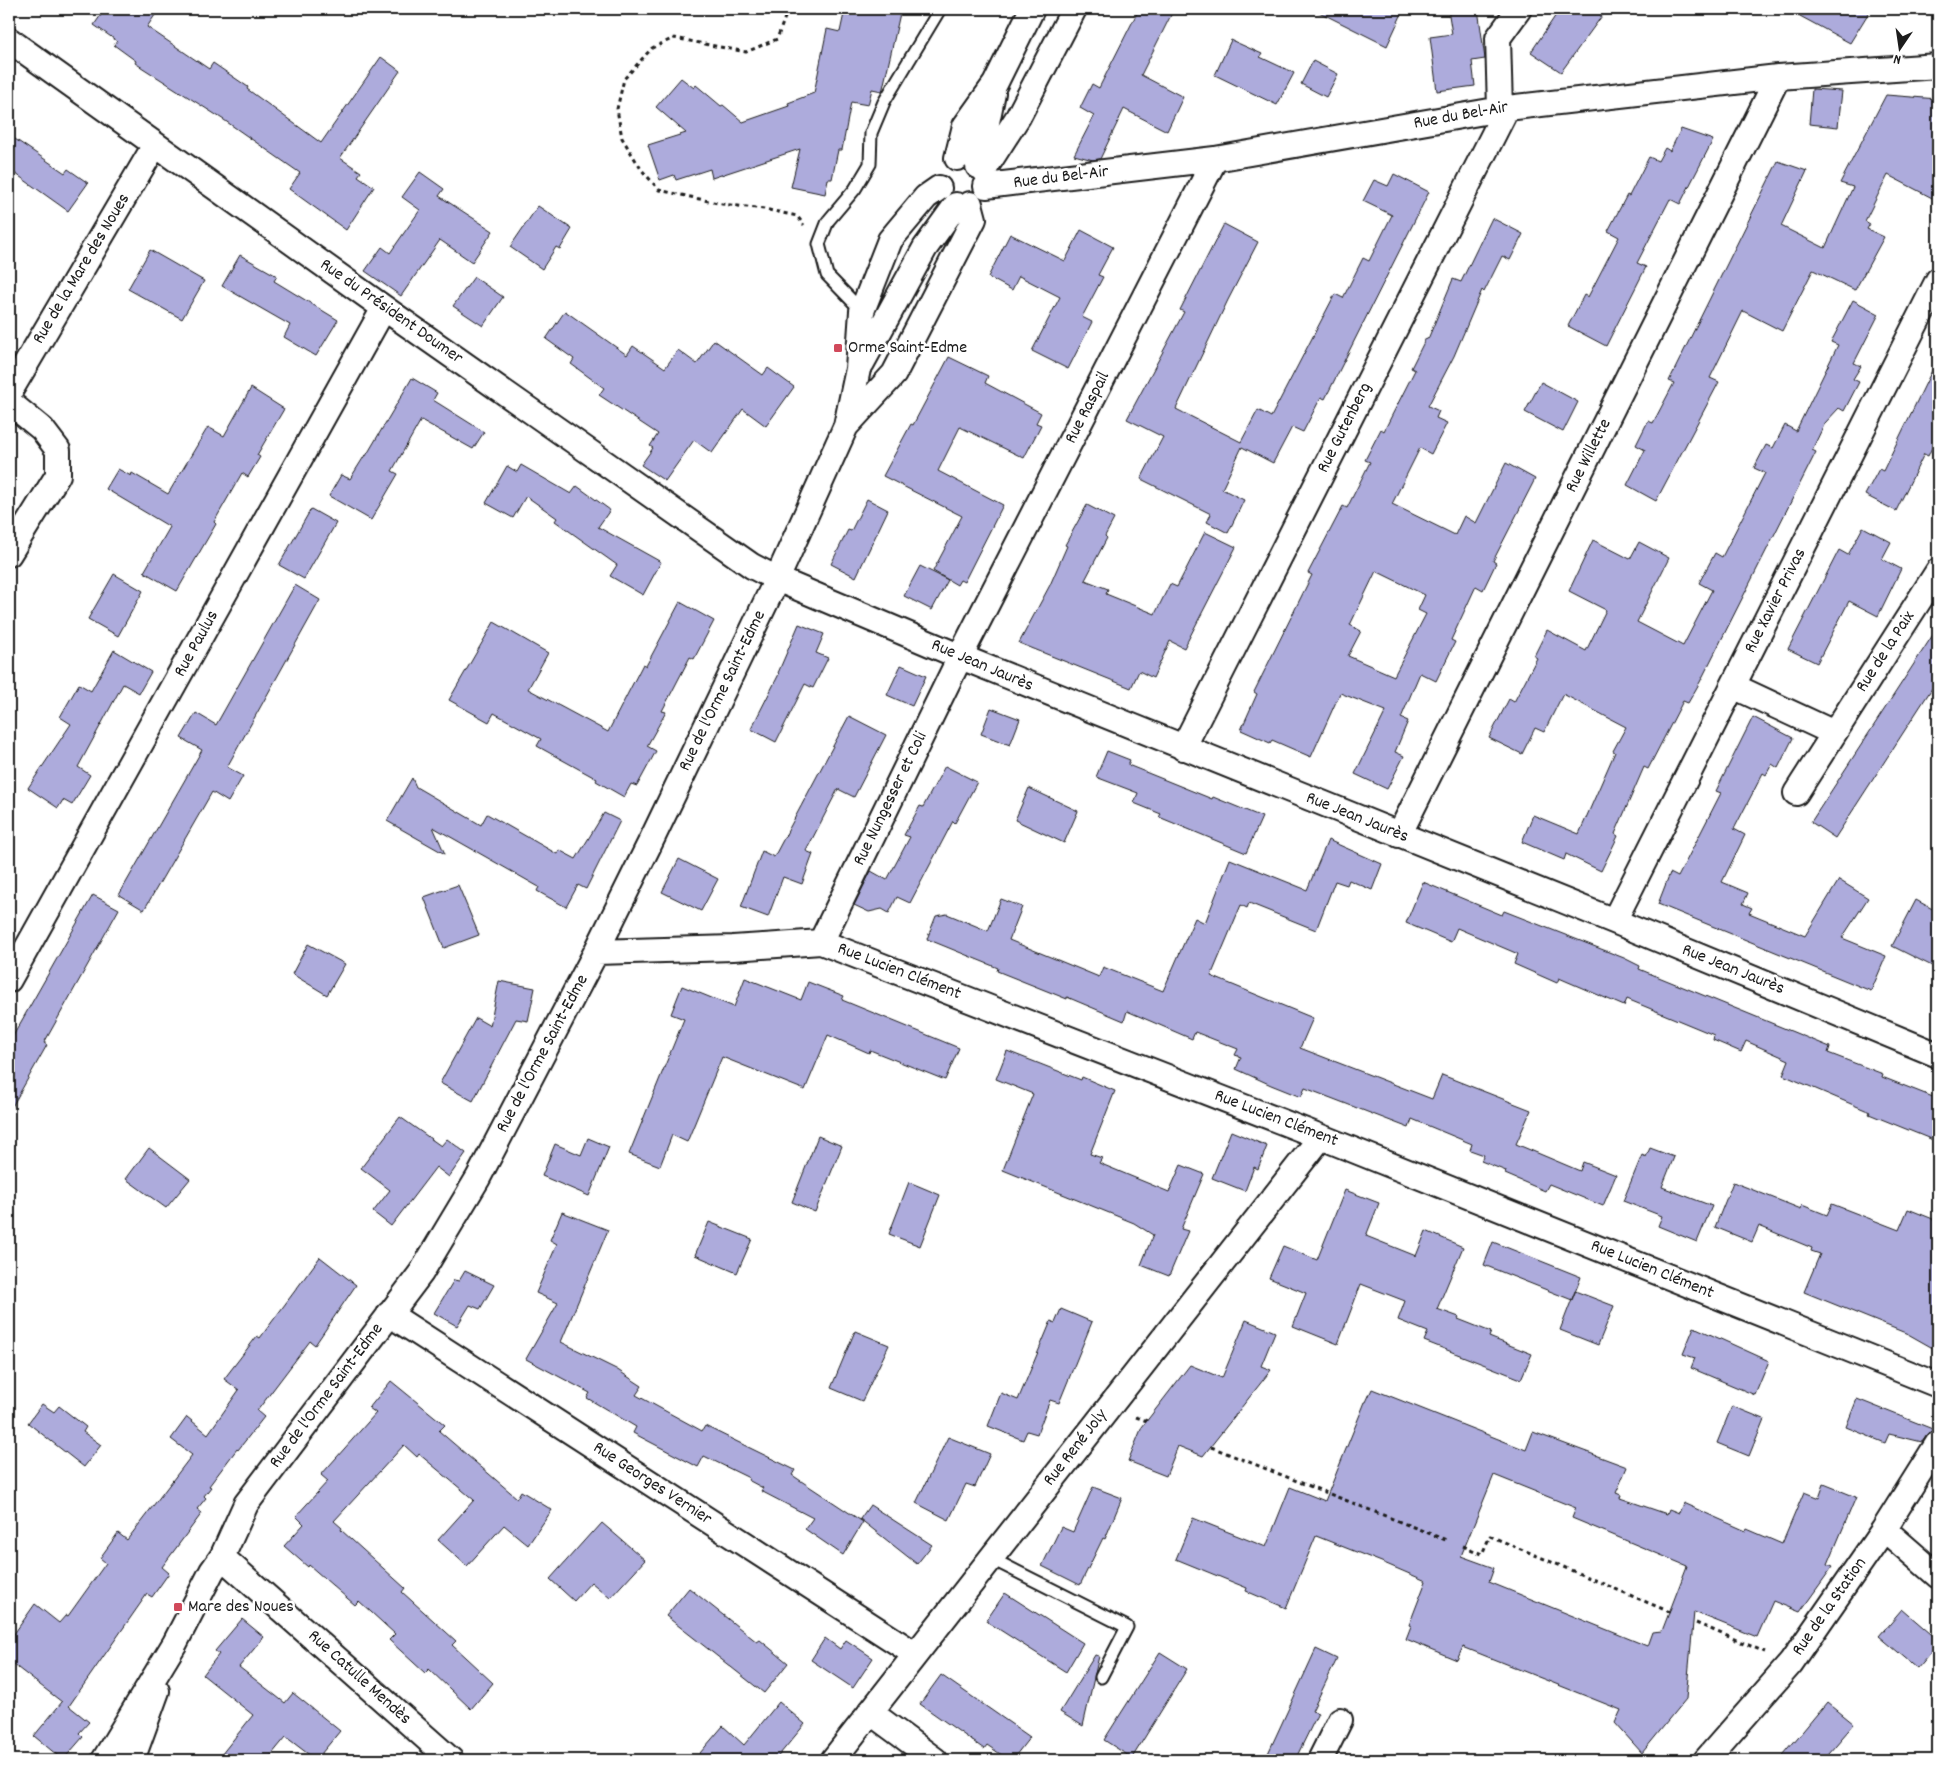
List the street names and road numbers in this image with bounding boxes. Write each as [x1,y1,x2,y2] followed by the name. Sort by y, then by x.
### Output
[1412,95,1511,137] street label: Rue du Bel-Air
[1012,160,1110,196] street label: Rue du Bel-Air
[27,189,137,349] street label: Rue de la Mare des Noues
[314,253,468,371] street label: Rue du Président Doumer
[1059,367,1117,448] street label: Rue Raspail
[1311,378,1379,478] street label: Rue Gutenberg
[1560,415,1618,497] street label: Rue Willette
[1739,544,1813,658] street label: Rue Xavier Privas
[168,606,226,682] street label: Rue Paulus
[673,606,773,776] street label: Rue de l'Orme Saint-Edme
[1850,606,1922,698] street label: Rue de la Paix
[927,633,1037,699] street label: Rue Jean Jaurès
[848,728,934,870] street label: Rue Nungesser et Coli
[1302,786,1412,850] street label: Rue Jean Jaurès
[833,937,965,1007] street label: Rue Lucien Clément
[1678,938,1788,1002] street label: Rue Jean Jaurès
[491,970,595,1138] street label: Rue de l'Orme Saint-Edme
[1210,1084,1342,1154] street label: Rue Lucien Clément
[1587,1234,1718,1306] street label: Rue Lucien Clément
[264,1318,390,1474] street label: Rue de l'Orme Saint-Edme
[1038,1404,1114,1492] street label: Rue René Joly
[588,1436,717,1532] street label: Rue Georges Vernier
[1787,1553,1873,1661] street label: Rue de la Station
[302,1625,416,1731] street label: Rue Catulle Mendès

